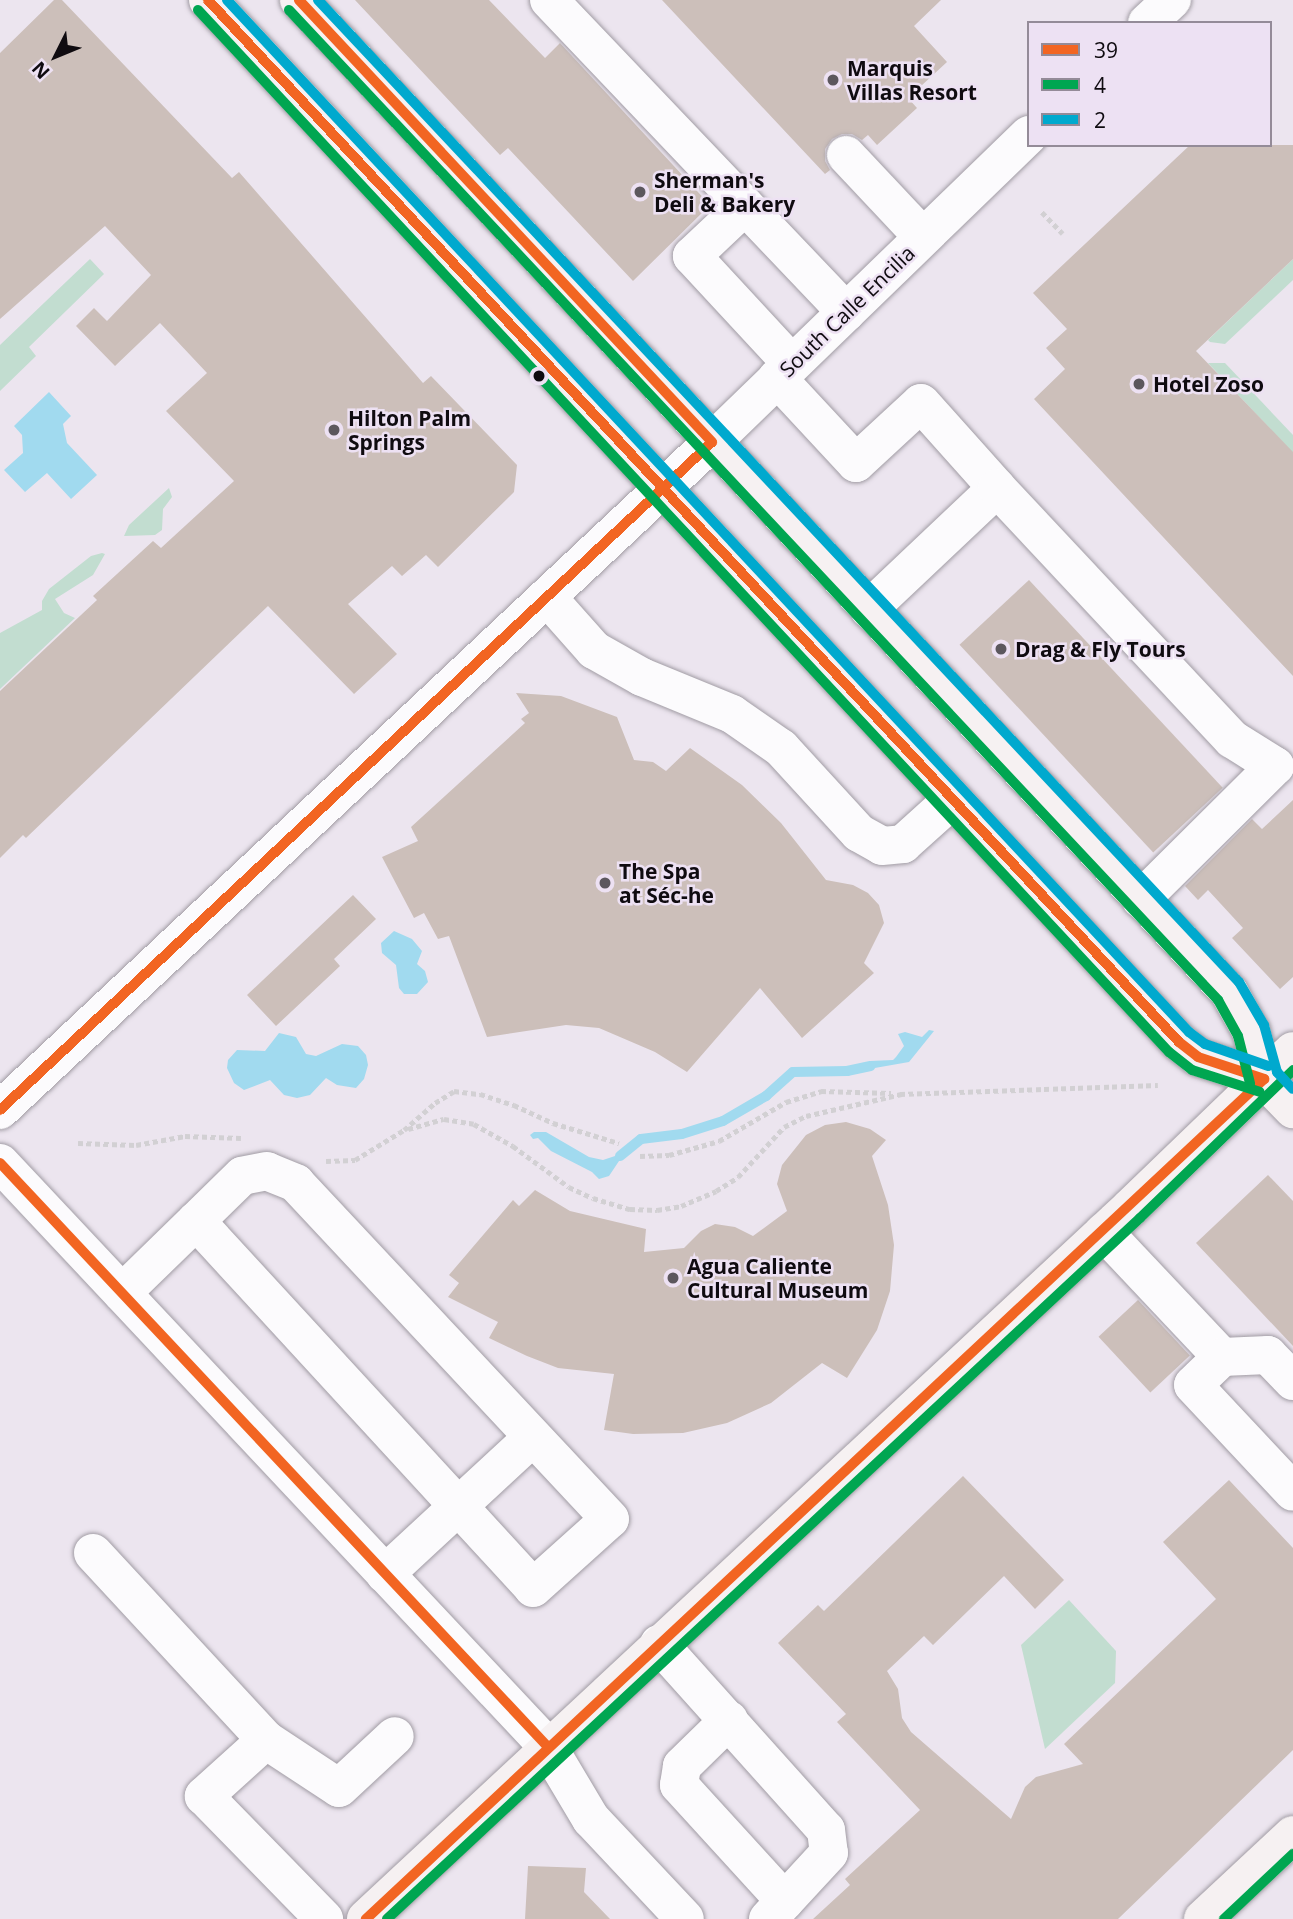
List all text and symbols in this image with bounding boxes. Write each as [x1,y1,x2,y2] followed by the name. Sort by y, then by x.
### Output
[21,21,91,91] north arrow
[1027,21,1272,147] legend
[1094,36,1118,64] text: 39
[847,55,977,105] place label: Marquis Villas Resort
[26,56,55,85] text: N
[1094,71,1106,99] text: 4
[825,72,841,88] marker: Marquis Villas Resort
[1094,106,1106,134] text: 2
[654,167,795,217] place label: Sherman's Deli & Bakery
[632,184,648,200] marker: Sherman's Deli & Bakery
[774,240,920,382] street label: South Calle Encilia
[532,369,546,383] unlabelled marker
[1153,371,1264,397] place label: Hotel Zoso
[1131,376,1147,392] marker: Hotel Zoso
[348,405,471,455] place label: Hilton Palm Springs
[326,422,342,438] marker: Hilton Palm Springs
[1015,636,1186,662] place label: Drag & Fly Tours
[993,641,1009,657] marker: Drag & Fly Tours
[619,858,714,908] place label: The Spa at Séc-he
[597,875,613,891] marker: The Spa at Séc-he
[687,1253,868,1303] place label: Agua Caliente Cultural Museum
[665,1270,681,1286] marker: Agua Caliente Cultural Museum

